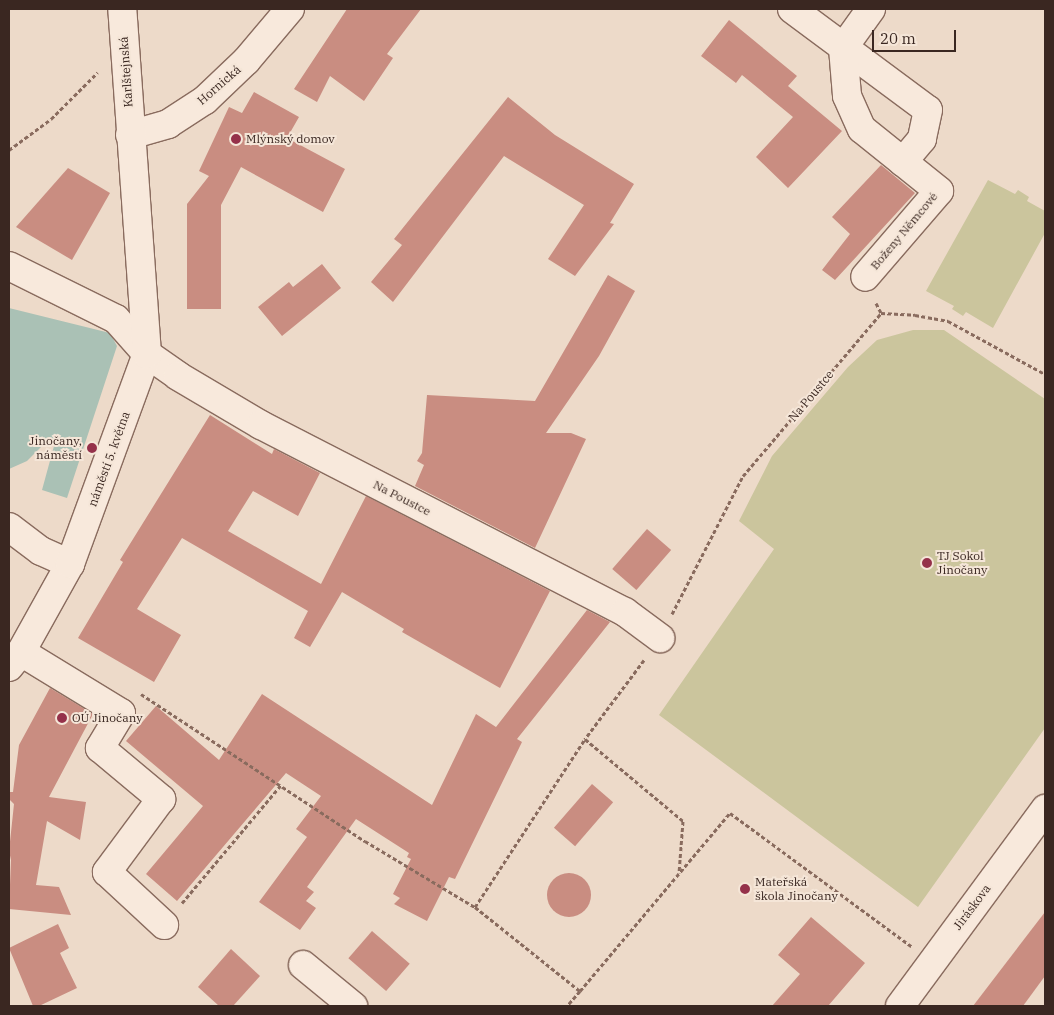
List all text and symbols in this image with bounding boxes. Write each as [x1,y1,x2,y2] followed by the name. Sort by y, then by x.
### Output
[874,20,958,52] scale bar
[880,29,916,48] text: 20 m
[116,36,136,108] street label: Karlštejnská
[194,62,244,108] street label: Hornická
[246,132,335,146] place label: Mlýnský domov
[230,133,242,145] marker: Mlýnský domov
[868,189,940,273] street label: Boženy Němcové
[785,367,837,425] street label: Na Poustce
[85,410,133,508] street label: náměstí 5. května
[29,434,82,462] place label: Jinočany, náměstí
[86,442,98,454] marker: Jinočany, náměstí
[371,477,433,519] street label: Na Poustce
[937,549,987,577] place label: TJ Sokol Jinočany
[921,557,933,569] marker: TJ Sokol Jinočany
[72,711,143,725] place label: OÚ Jinočany
[56,712,68,724] marker: OÚ Jinočany
[755,875,838,903] place label: Mateřská škola Jinočany
[950,881,994,933] street label: Jiráskova
[739,883,751,895] marker: Mateřská škola Jinočany

